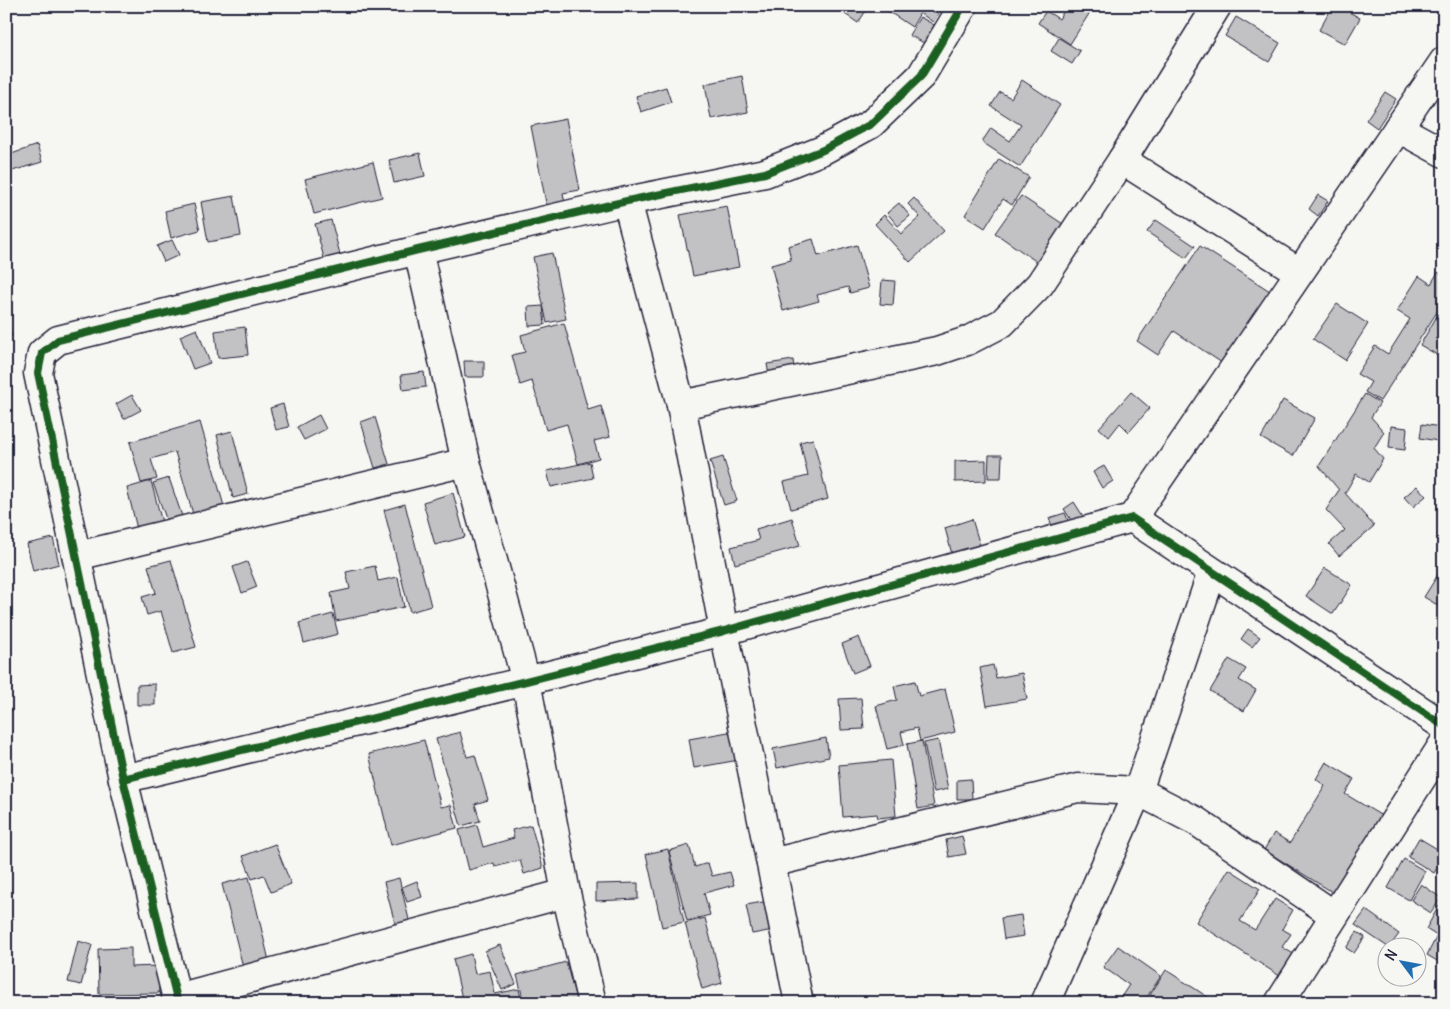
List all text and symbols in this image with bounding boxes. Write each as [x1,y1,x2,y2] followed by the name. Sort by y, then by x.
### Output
[1378,936,1428,986] north arrow
[1381,946,1401,964] text: N

